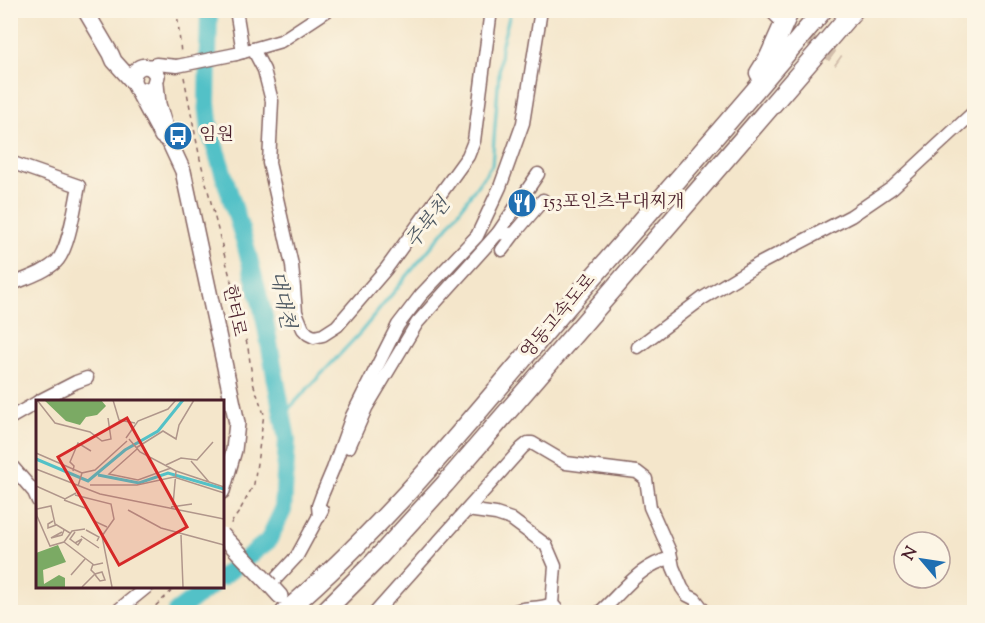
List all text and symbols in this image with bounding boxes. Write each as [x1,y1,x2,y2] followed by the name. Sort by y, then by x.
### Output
[162,120,194,152] bus stop icon: 임원
[199,123,234,149] place label: 임원
[506,187,538,219] restaurant icon: 153포인츠부대찌개
[543,190,684,216] place label: 153포인츠부대찌개
[400,191,459,256] water label: 주북천
[261,269,302,333] water label: 대대천
[516,269,602,365] street label: 영동고속도로
[215,283,251,339] street label: 한터로
[36,400,224,587] inset map
[892,530,952,590] north arrow
[898,543,924,565] text: N

